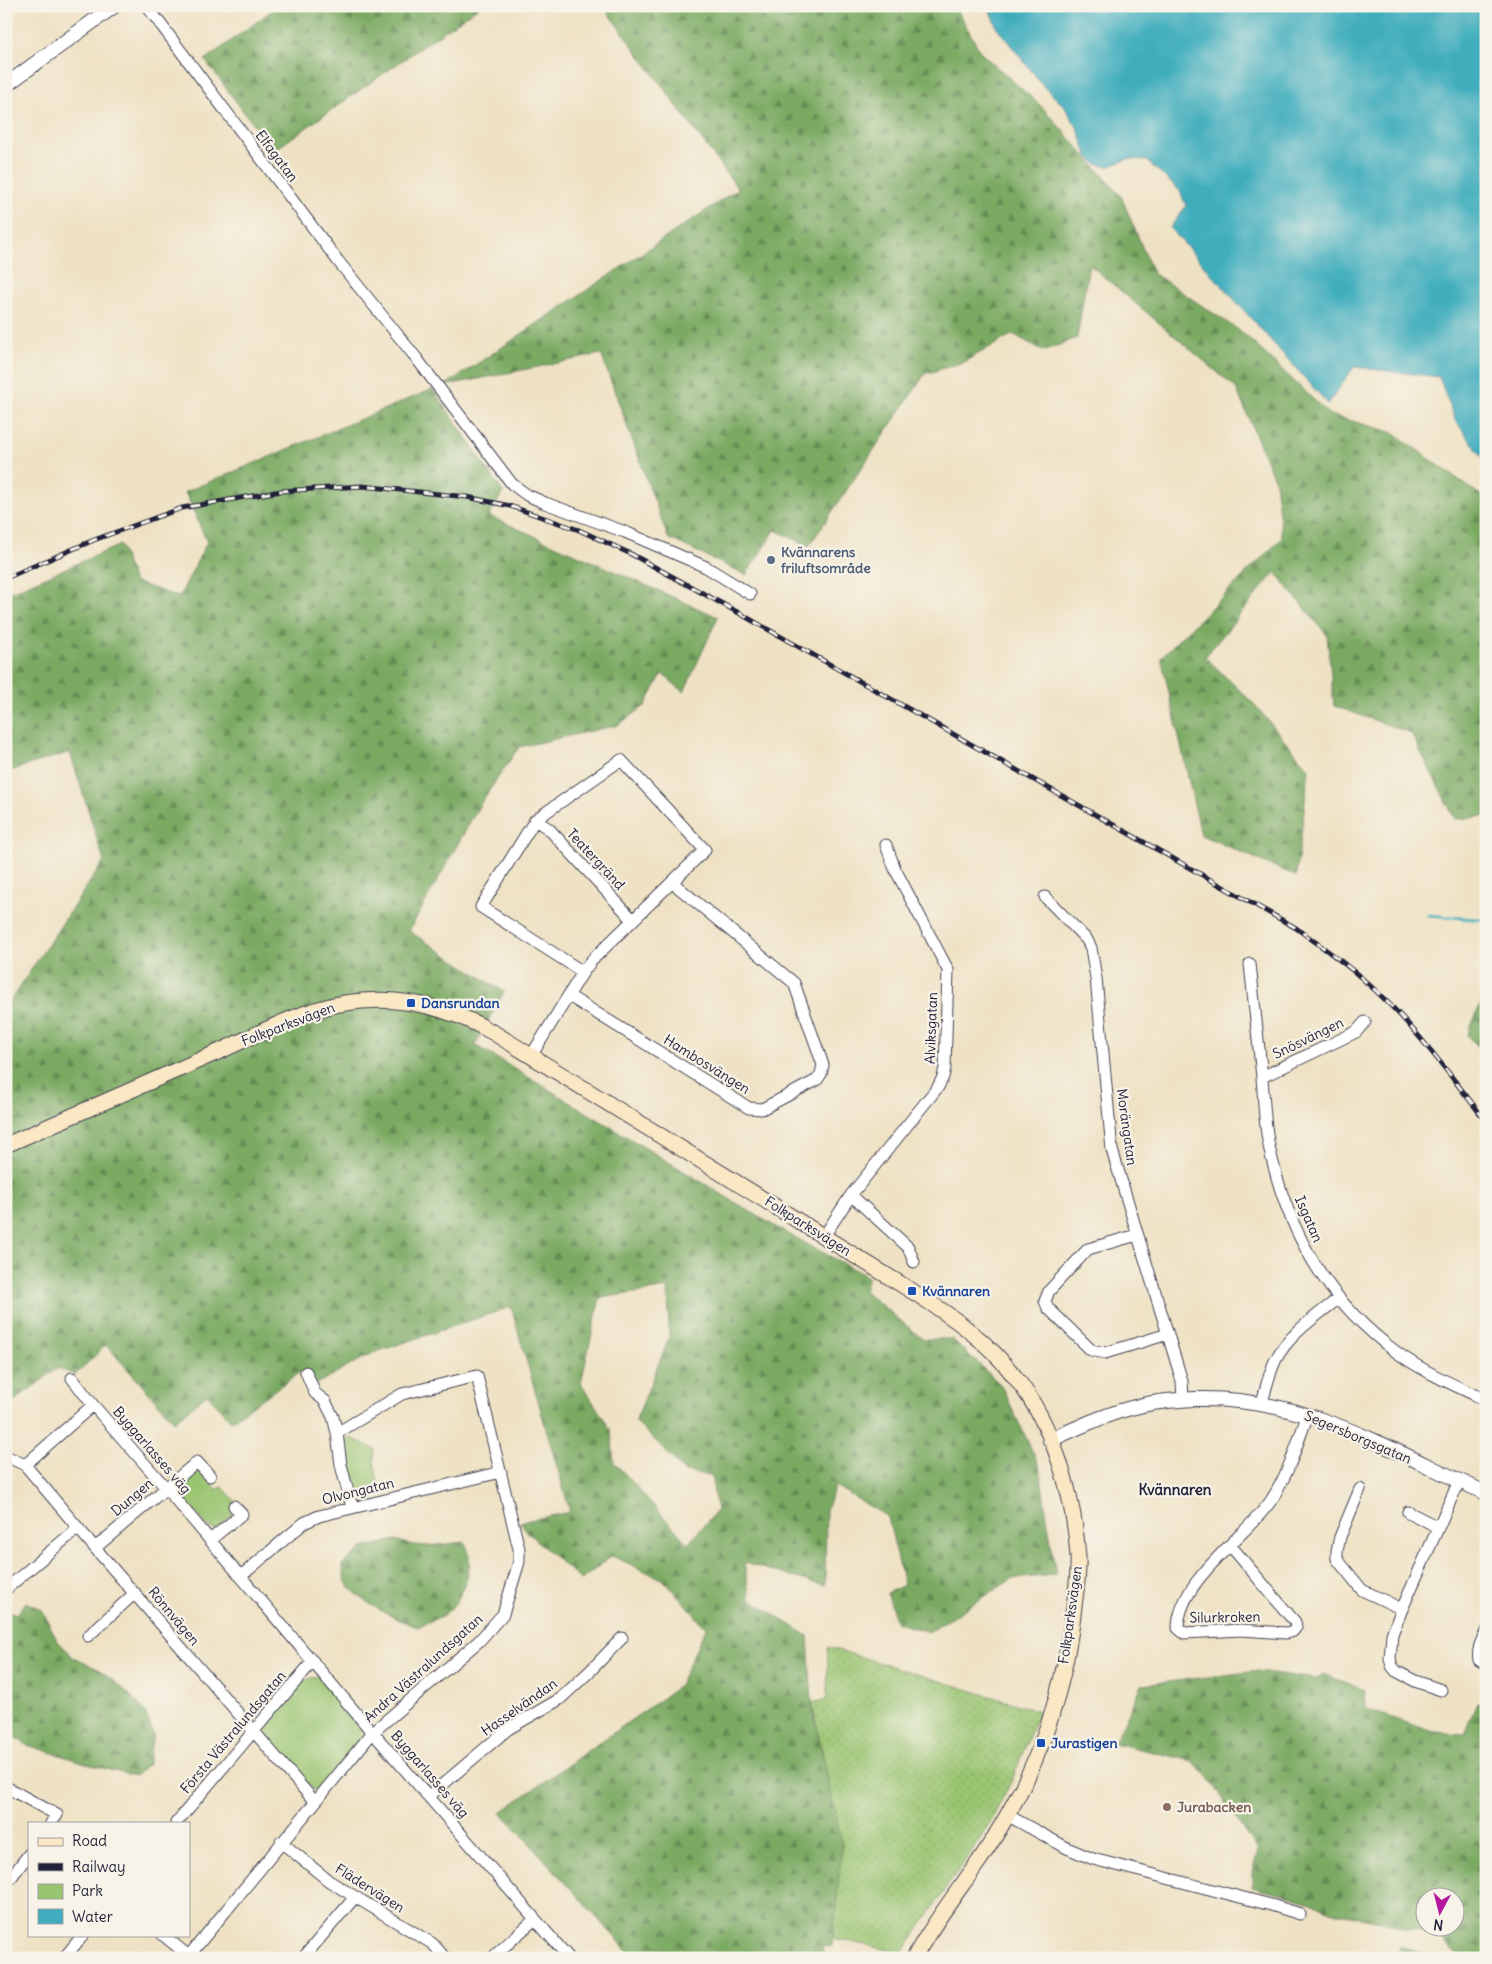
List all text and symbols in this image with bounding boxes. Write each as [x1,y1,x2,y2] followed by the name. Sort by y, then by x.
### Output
[252,126,302,186] street label: Elfagatan
[781,543,871,577] place label: Kvännarens friluftsområde
[765,554,777,566] marker: Kvännarens friluftsområde
[563,825,629,893] street label: Teatergränd
[921,992,941,1064] street label: Alviksgatan
[421,994,500,1012] place label: Dansrundan
[405,997,417,1009] marker: Dansrundan
[239,998,337,1050] street label: Folkparksvägen
[1270,1013,1346,1063] street label: Snösvängen
[660,1030,754,1098] street label: Hambosvängen
[1113,1087,1141,1167] street label: Morängatan
[761,1192,855,1260] street label: Folkparksvägen
[1291,1193,1327,1245] street label: Isgatan
[922,1282,990,1300] place label: Kvännaren
[906,1285,918,1297] marker: Kvännaren
[109,1403,195,1497] street label: Byggarlasses väg
[1302,1406,1414,1468] street label: Segersborgsgatan
[320,1473,396,1509] street label: Olvongatan
[107,1474,157,1520] street label: Dungen
[1139,1480,1212,1499] district label: Kvännaren
[1054,1565,1086,1665] street label: Folkparksvägen
[144,1583,204,1649] street label: Rönnvägen
[1189,1607,1261,1627] street label: Silurkroken
[360,1610,486,1726] street label: Andra Västralundsgatan
[176,1667,290,1797] street label: Första Västralundsgatan
[478,1674,560,1740] street label: Hasselvändan
[387,1727,473,1821] street label: Byggarlasses väg
[1051,1734,1118,1752] place label: Jurastigen
[1035,1737,1047,1749] marker: Jurastigen
[1177,1798,1251,1816] place label: Jurabacken
[1161,1801,1173,1813] marker: Jurabacken
[28,1822,190,1936] legend
[72,1831,107,1850] text: Road
[72,1857,126,1876] text: Railway
[332,1860,408,1916] street label: Flädervägen
[72,1881,103,1900] text: Park
[1414,1886,1464,1936] north arrow
[72,1907,113,1926] text: Water
[1433,1915,1444,1934] text: N

